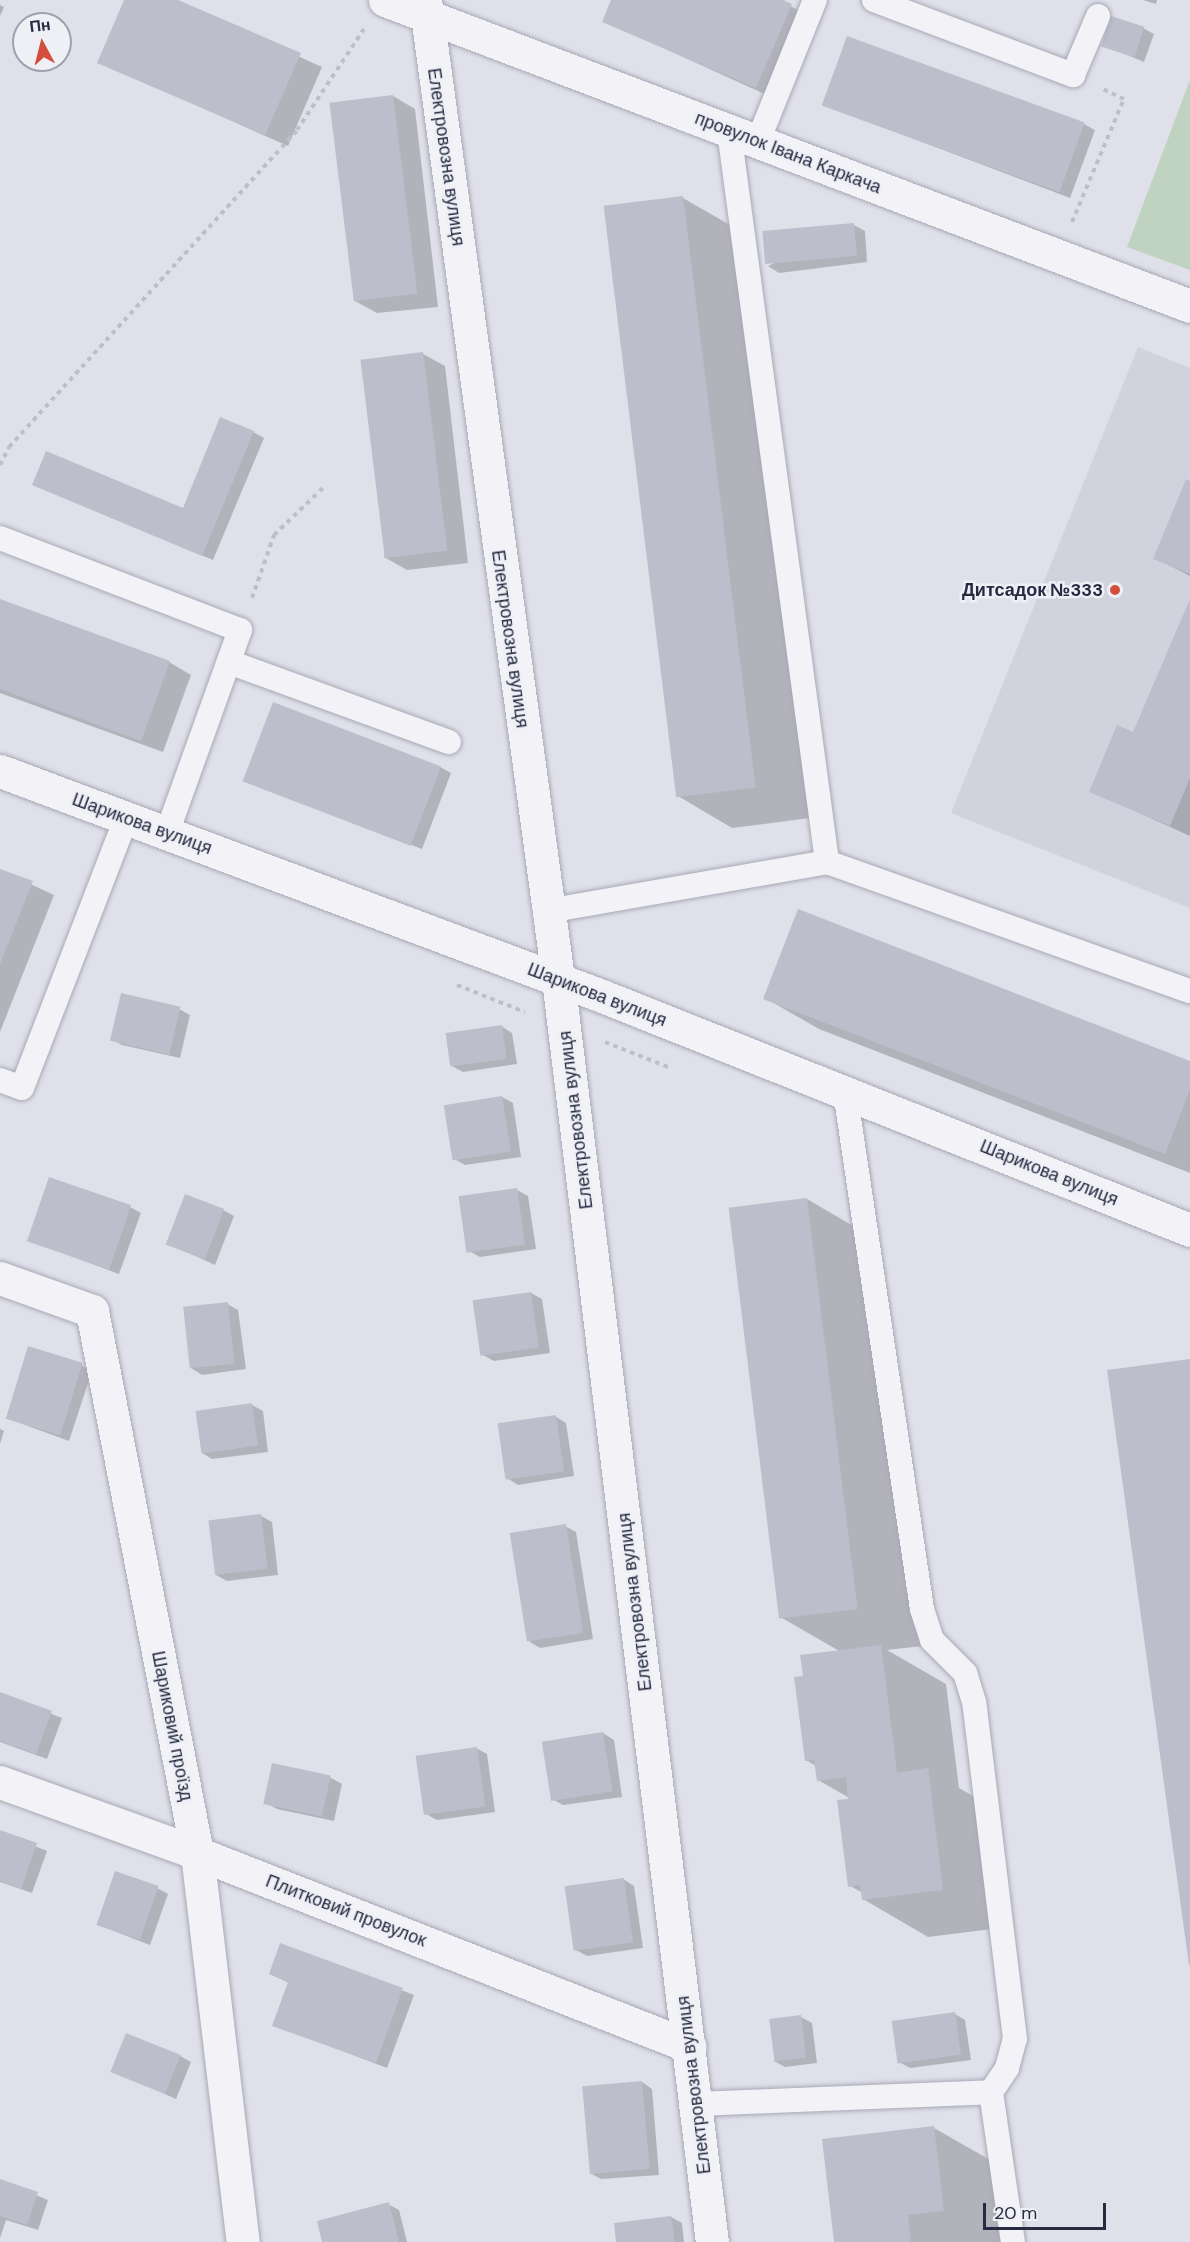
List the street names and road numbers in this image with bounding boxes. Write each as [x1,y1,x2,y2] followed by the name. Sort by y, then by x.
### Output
[423,67,469,247] street label: Електровозна вулиця
[692,107,884,199] street label: провулок Івана Каркача
[487,549,533,729] street label: Електровозна вулиця
[69,789,215,859] street label: Шарикова вулиця
[524,959,670,1031] street label: Шарикова вулиця
[554,1030,598,1210] street label: Електровозна вулиця
[977,1135,1121,1211] street label: Шарикова вулиця
[613,1512,657,1692] street label: Електровозна вулиця
[147,1649,197,1803] street label: Шариковий проїзд
[263,1870,429,1952] street label: Плитковий провулок
[672,1995,716,2175] street label: Електровозна вулиця

